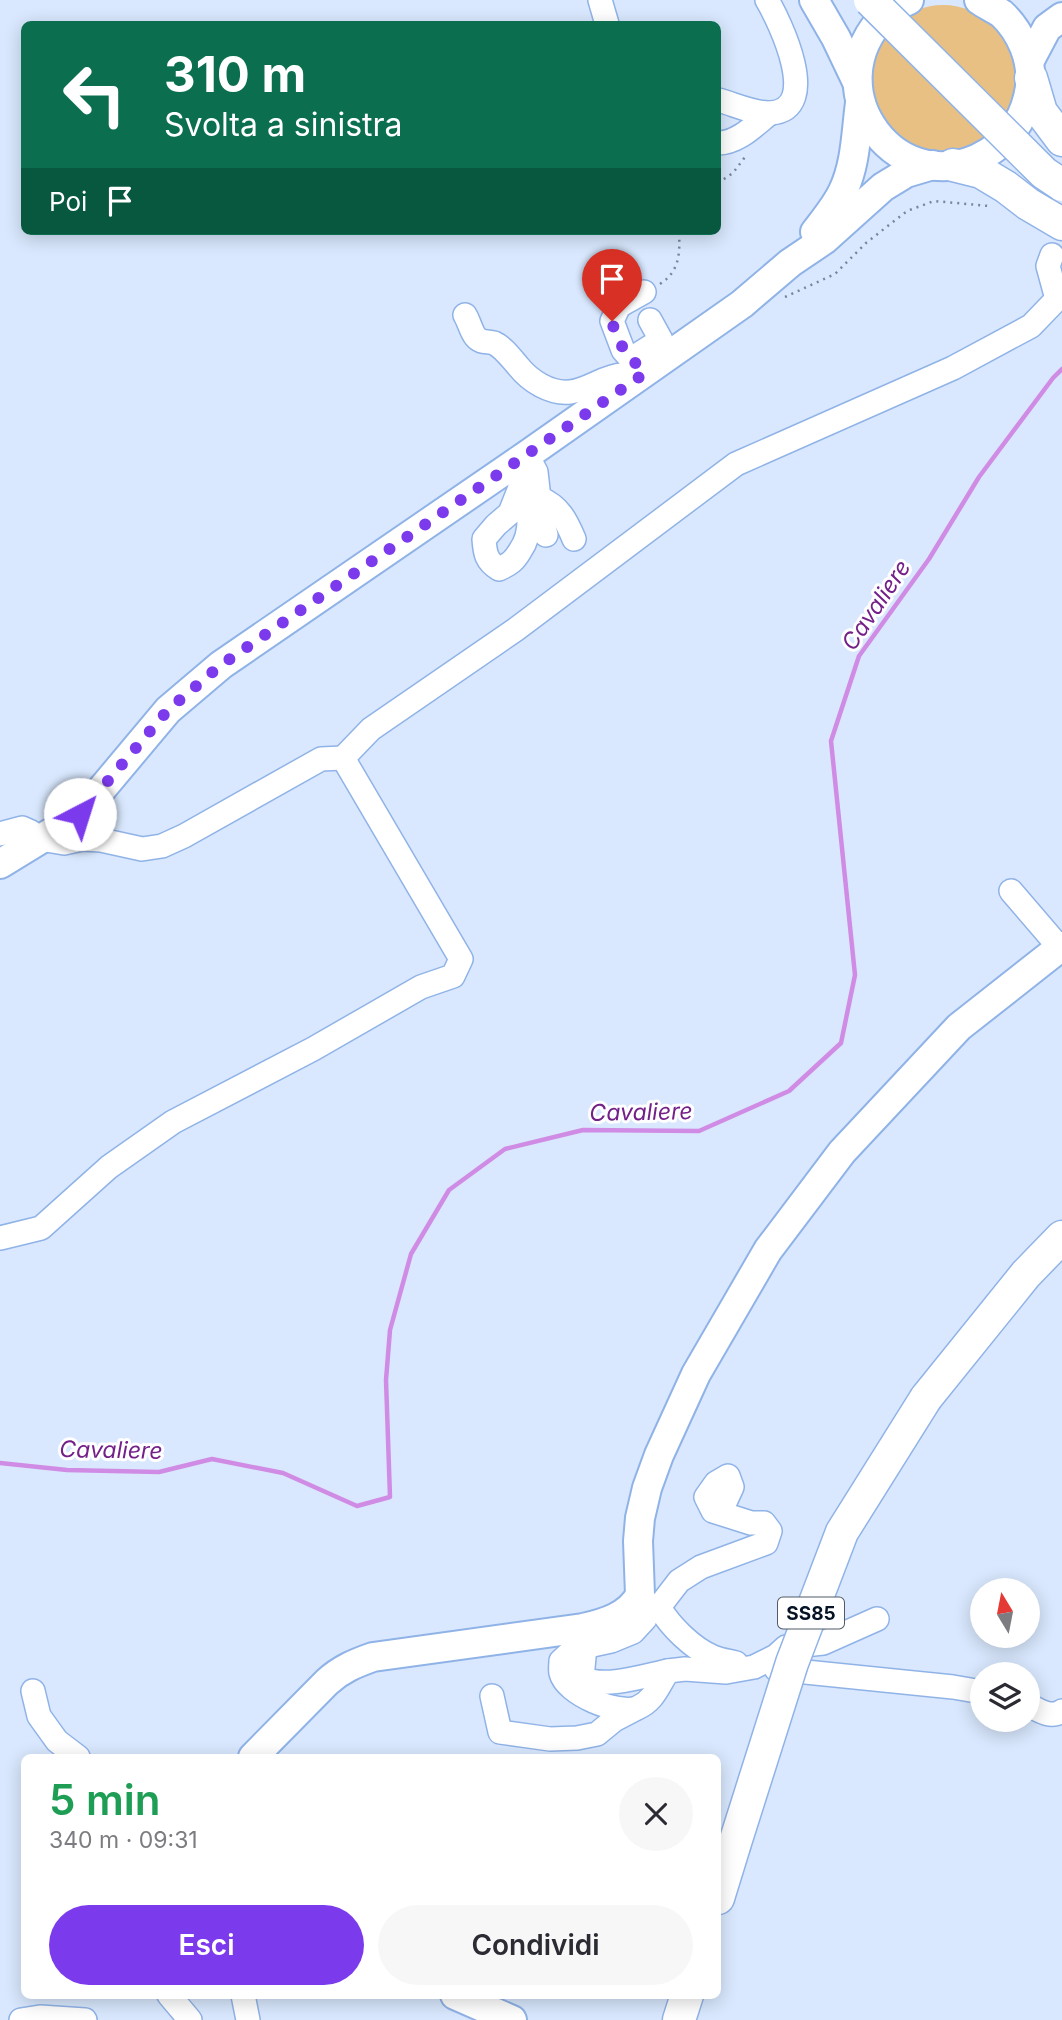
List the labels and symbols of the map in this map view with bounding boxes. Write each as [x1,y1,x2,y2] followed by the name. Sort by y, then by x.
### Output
[582,249,642,321] pin
[836,554,916,656] water label: Cavaliere
[43,777,117,851] position arrow
[589,1097,693,1127] water label: Cavaliere
[59,1435,163,1465] water label: Cavaliere
[970,1578,1040,1648] north arrow
[778,1597,844,1628] road number: SS85

